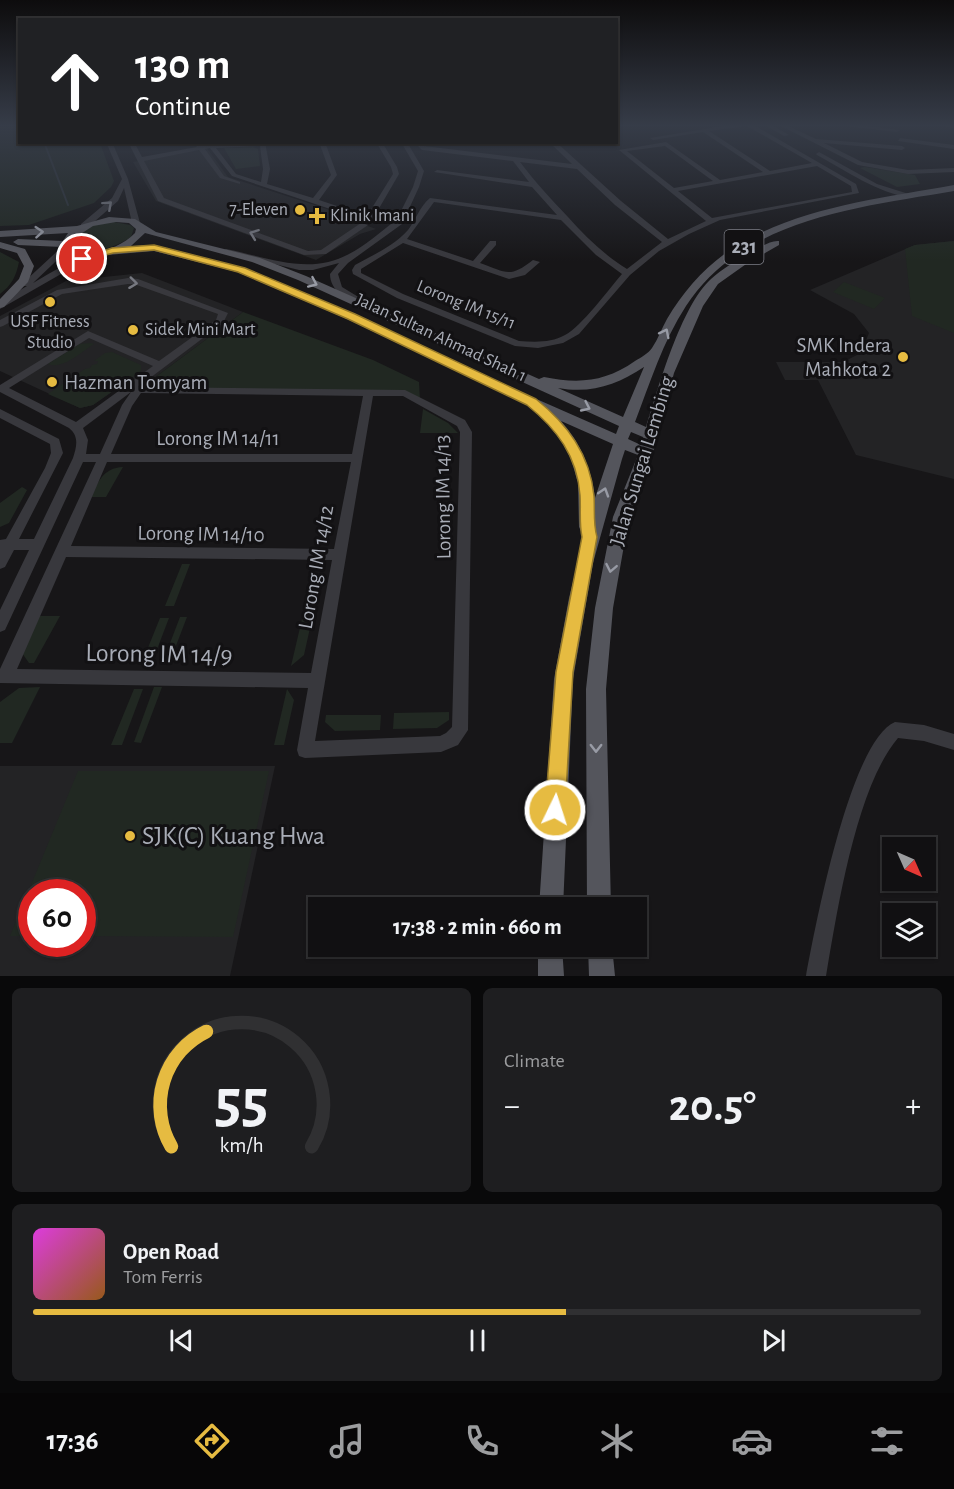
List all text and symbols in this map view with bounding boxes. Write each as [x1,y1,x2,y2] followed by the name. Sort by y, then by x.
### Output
[36,42,114,120] icon: ahead
[135,44,230,86] text: 130 m
[135,93,231,120] text: Continue
[101,201,112,212] one-way arrow
[229,201,288,219] place label: 7-Eleven
[293,203,307,217] marker: 7-Eleven
[308,207,326,225] marker: Klinik Imani
[330,207,414,225] place label: Klinik Imani
[35,226,44,239] one-way arrow
[249,228,260,241] one-way arrow
[724,230,764,264] road number: 231
[56,233,107,284] pin
[65,242,98,275] icon: arrive
[128,276,138,289] one-way arrow
[307,276,318,288] one-way arrow
[414,277,518,333] street label: Lorong IM 15/11
[353,291,529,385] street label: Jalan Sultan Ahmad Shah 1
[43,295,57,309] marker: USF Fitness Studio
[10,313,90,352] place label: USF Fitness Studio
[145,321,256,339] place label: Sidek Mini Mart
[126,323,140,337] marker: Sidek Mini Mart
[658,328,669,339] one-way arrow
[796,335,891,380] place label: SMK Indera Mahkota 2
[896,350,910,364] marker: SMK Indera Mahkota 2
[64,372,207,393] place label: Hazman Tomyam
[606,373,678,548] street label: Jalan Sungai Lembing
[45,375,59,389] marker: Hazman Tomyam
[580,399,591,411] one-way arrow
[156,428,280,449] street label: Lorong IM 14/11
[431,434,455,560] street label: Lorong IM 14/13
[597,487,609,498] one-way arrow
[295,503,337,631] street label: Lorong IM 14/12
[137,522,265,546] street label: Lorong IM 14/10
[605,563,618,573] one-way arrow
[85,640,233,668] street label: Lorong IM 14/9
[590,743,602,752] one-way arrow
[523,778,587,842] position arrow
[142,823,325,849] place label: SJK(C) Kuang Hwa
[123,829,137,843] marker: SJK(C) Kuang Hwa
[882,837,936,891] north arrow
[882,837,936,957] map controls
[18,879,96,957] speed limit sign: 60
[882,903,936,957] button: layers
[393,916,562,938] text: 17:38 · 2 min · 660 m
[504,1051,565,1071] text: Climate
[215,1071,268,1133] text: 55
[669,1084,756,1129] text: 20.5°
[504,1090,520,1123] text: −
[905,1090,921,1123] text: +
[219,1135,264,1156] text: km/h
[123,1241,219,1263] text: Open Road
[123,1267,203,1287] text: Tom Ferris
[165,1324,198,1357] icon: previous
[461,1324,494,1357] icon: pause
[757,1324,790,1357] icon: next
[191,1420,233,1462] icon: directions
[326,1420,368,1462] icon: music
[461,1420,503,1462] icon: phone
[596,1420,638,1462] icon: climate
[731,1420,773,1462] icon: car
[866,1420,908,1462] icon: filters
[46,1427,99,1454] text: 17:36

